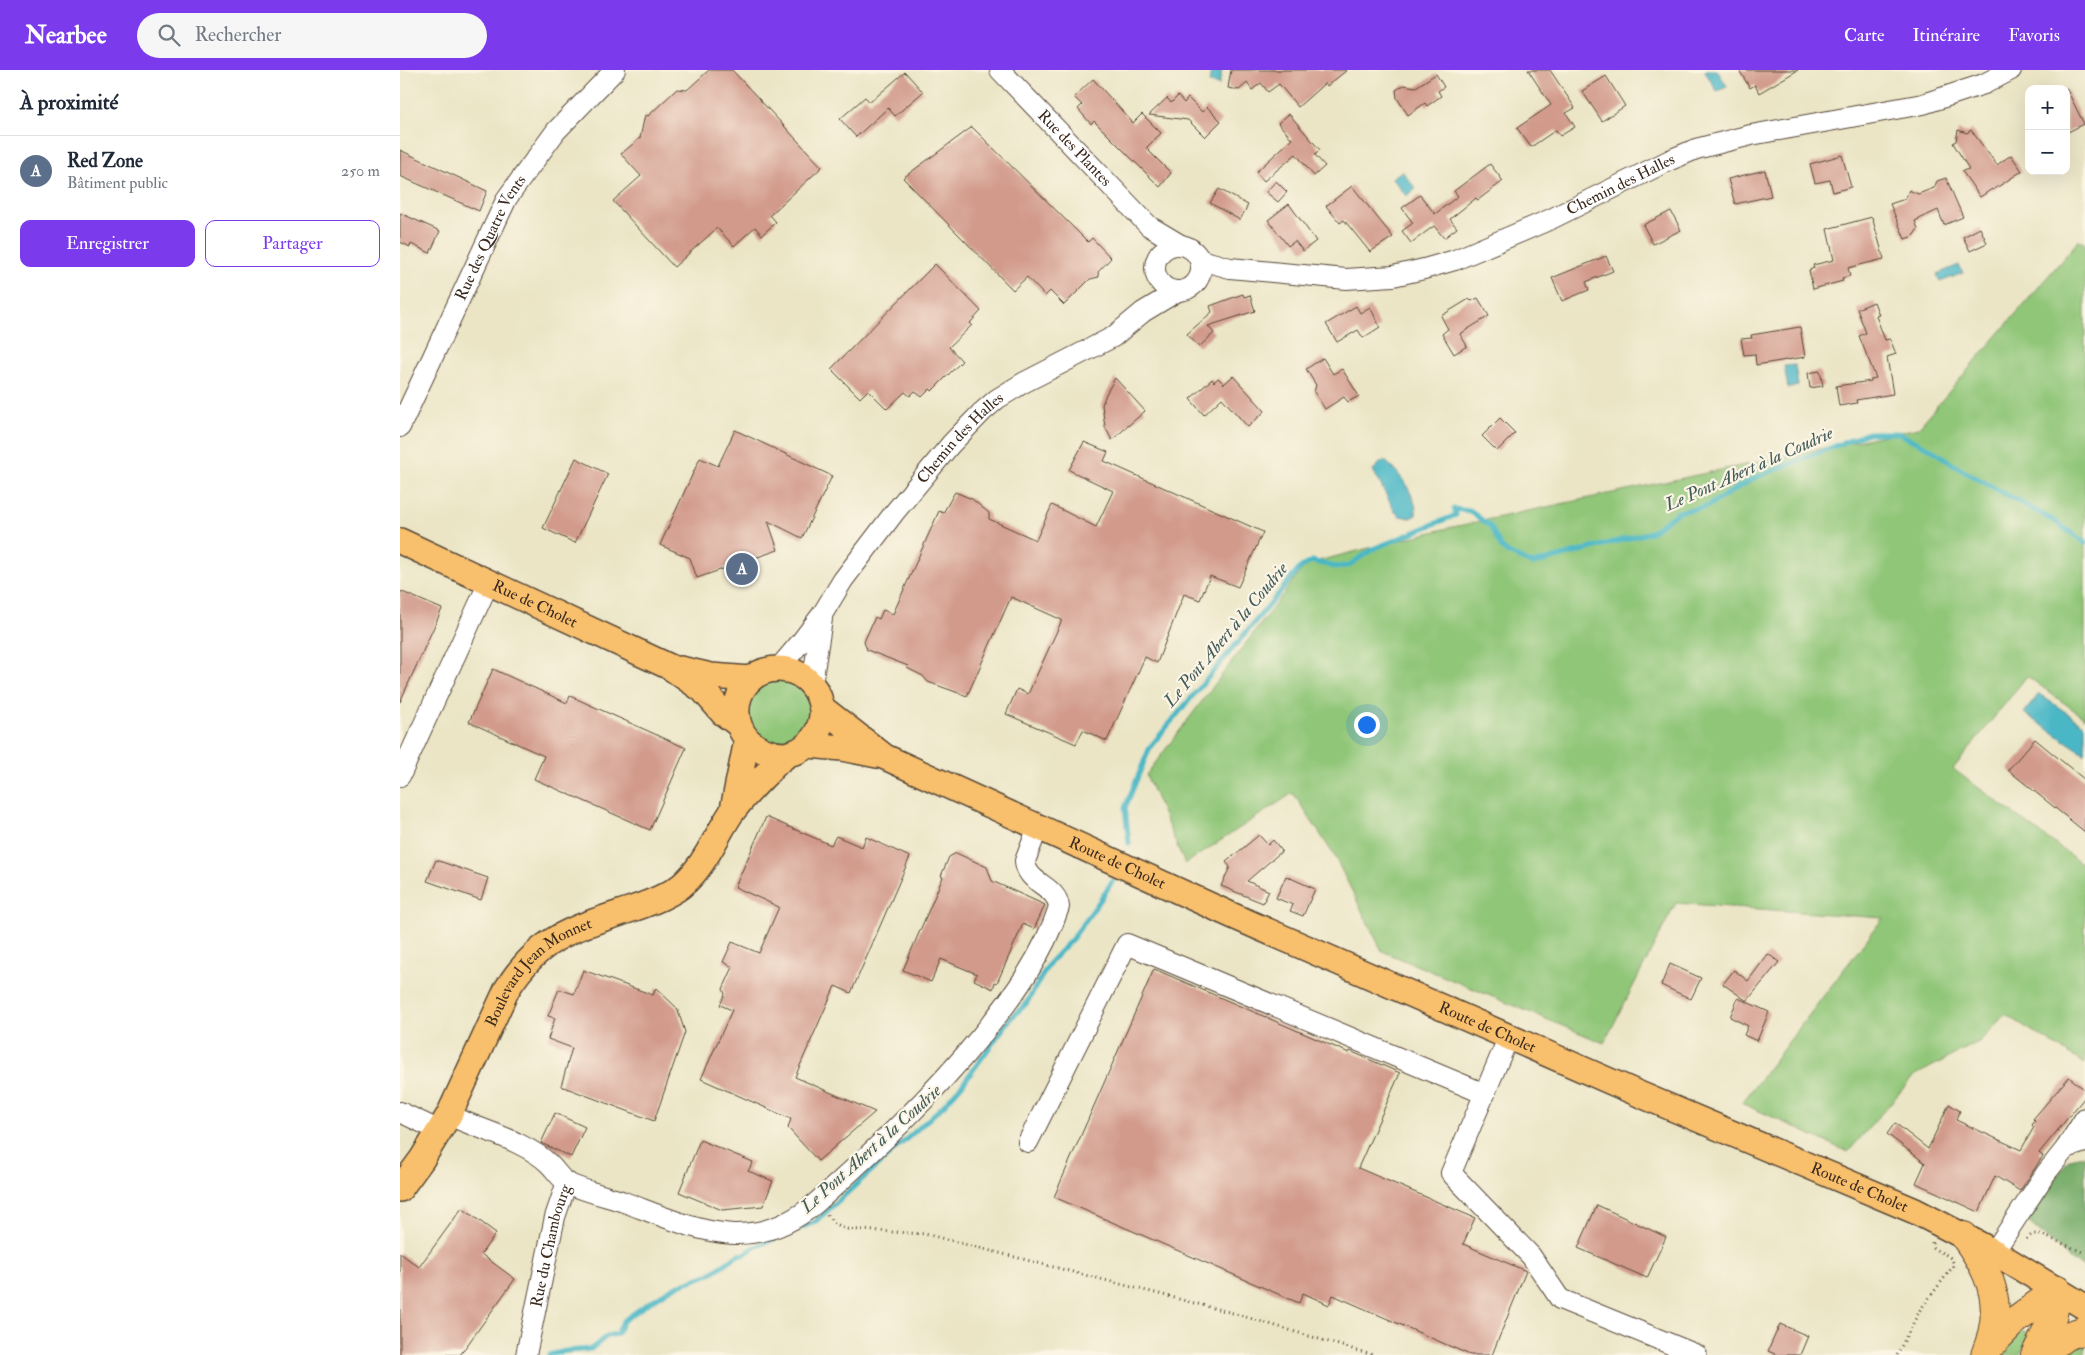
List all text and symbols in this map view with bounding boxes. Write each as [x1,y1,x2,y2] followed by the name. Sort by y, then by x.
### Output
[137,13,487,58] search box
[25,20,107,51] text: Nearbee
[155,21,183,49] icon: search
[195,23,281,47] text: Rechercher
[1844,24,1885,47] text: Carte
[1913,24,1980,47] text: Itinéraire
[2008,24,2060,47] text: Favoris
[2025,85,2070,175] map controls
[2025,85,2070,130] button: +
[20,89,118,116] text: À proximité
[1033,106,1116,191] street label: Rue des Plantes
[2025,130,2070,175] button: −
[67,149,143,173] text: Red Zone
[1563,149,1678,220] street label: Chemin des Halles
[31,161,41,181] text: A
[341,161,380,181] text: 250 m
[451,171,531,304] street label: Rue des Quatre Vents
[67,173,168,193] text: Bâtiment public
[20,220,195,267] button: Enregistrer
[205,220,380,267] button: Partager
[912,387,1007,488] street label: Chemin des Halles
[1660,421,1838,517] water label: Le Pont Abert à la Coudrie
[726,550,758,588] pin: A
[1158,557,1294,713] water label: Le Pont Abert à la Coudrie
[489,576,581,632] street label: Rue de Cholet
[1354,712,1380,738] your location
[1066,832,1169,894] street label: Route de Cholet
[481,913,595,1030] street label: Boulevard Jean Monnet
[1436,997,1539,1057] street label: Route de Cholet
[795,1079,947,1219] water label: Le Pont Abert à la Coudrie
[1807,1158,1911,1217] street label: Route de Cholet
[526,1181,576,1309] street label: Rue du Chambourg

